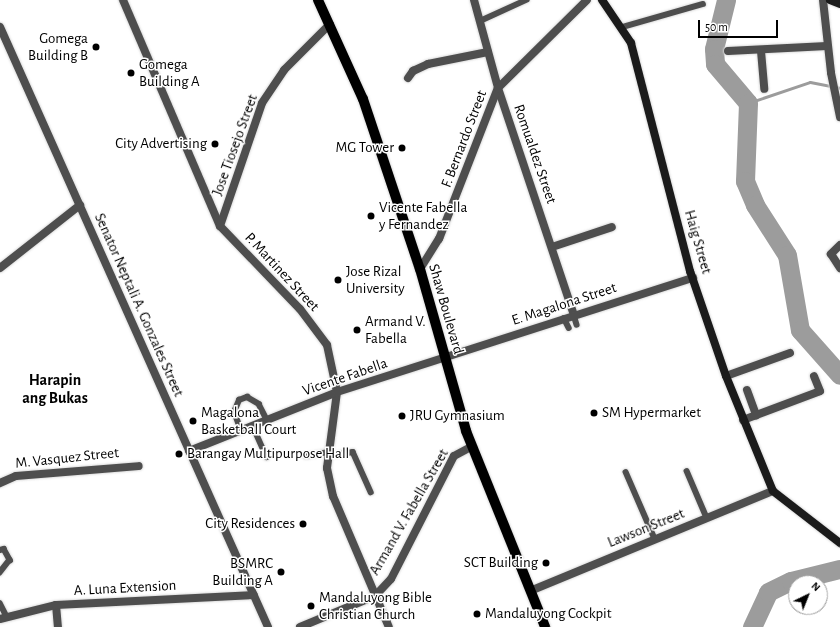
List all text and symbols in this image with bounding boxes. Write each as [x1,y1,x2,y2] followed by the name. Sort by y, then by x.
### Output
[700,12,780,38] scale bar
[705,21,728,33] text: 50 m
[28,29,88,64] place label: Gomega Building B
[91,42,101,52] marker: Gomega Building B
[139,55,200,90] place label: Gomega Building A
[126,68,136,78] marker: Gomega Building A
[437,88,491,190] street label: F. Bernardo Street
[208,92,262,198] street label: Jose Tiosejo Street
[510,102,560,206] street label: Romualdez Street
[115,135,207,153] place label: City Advertising
[210,139,220,149] marker: City Advertising
[336,139,394,157] place label: MG Tower
[397,143,407,153] marker: MG Tower
[379,198,467,233] place label: Vicente Fabella y Fernandez
[680,208,716,276] street label: Haig Street
[90,211,188,399] street label: Senator Neptali A. Gonzales Street
[366,211,376,221] marker: Vicente Fabella y Fernandez
[241,229,323,315] street label: P. Martinez Street
[346,262,405,297] place label: Jose Rizal University
[425,262,467,356] street label: Shaw Boulevard
[333,275,343,285] marker: Jose Rizal University
[509,279,619,329] street label: E. Magalona Street
[365,312,426,347] place label: Armand V. Fabella
[352,325,362,335] marker: Armand V. Fabella
[300,354,390,400] street label: Vicente Fabella
[22,370,88,408] district label: Harapin ang Bukas
[201,403,296,438] place label: Magalona Basketball Court
[602,404,701,422] place label: SM Hypermarket
[410,407,505,425] place label: JRU Gymnasium
[589,408,599,418] marker: SM Hypermarket
[397,411,407,421] marker: JRU Gymnasium
[188,416,198,426] marker: Magalona Basketball Court
[14,444,120,472] street label: M. Vasquez Street
[187,445,349,463] place label: Barangay Multipurpose Hall
[365,446,453,578] street label: Armand V. Fabella Street
[174,449,184,459] marker: Barangay Multipurpose Hall
[605,504,687,552] street label: Lawson Street
[205,515,295,533] place label: City Residences
[298,519,308,529] marker: City Residences
[212,554,273,589] place label: BSMRC Building A
[464,554,538,572] place label: SCT Building
[541,558,551,568] marker: SCT Building
[276,567,286,577] marker: BSMRC Building A
[788,575,828,615] north arrow
[73,576,177,600] street label: A. Luna Extension
[809,580,822,593] text: N
[319,588,432,623] place label: Mandaluyong Bible Christian Church
[306,601,316,611] marker: Mandaluyong Bible Christian Church
[485,605,612,623] place label: Mandaluyong Cockpit
[472,609,482,619] marker: Mandaluyong Cockpit

